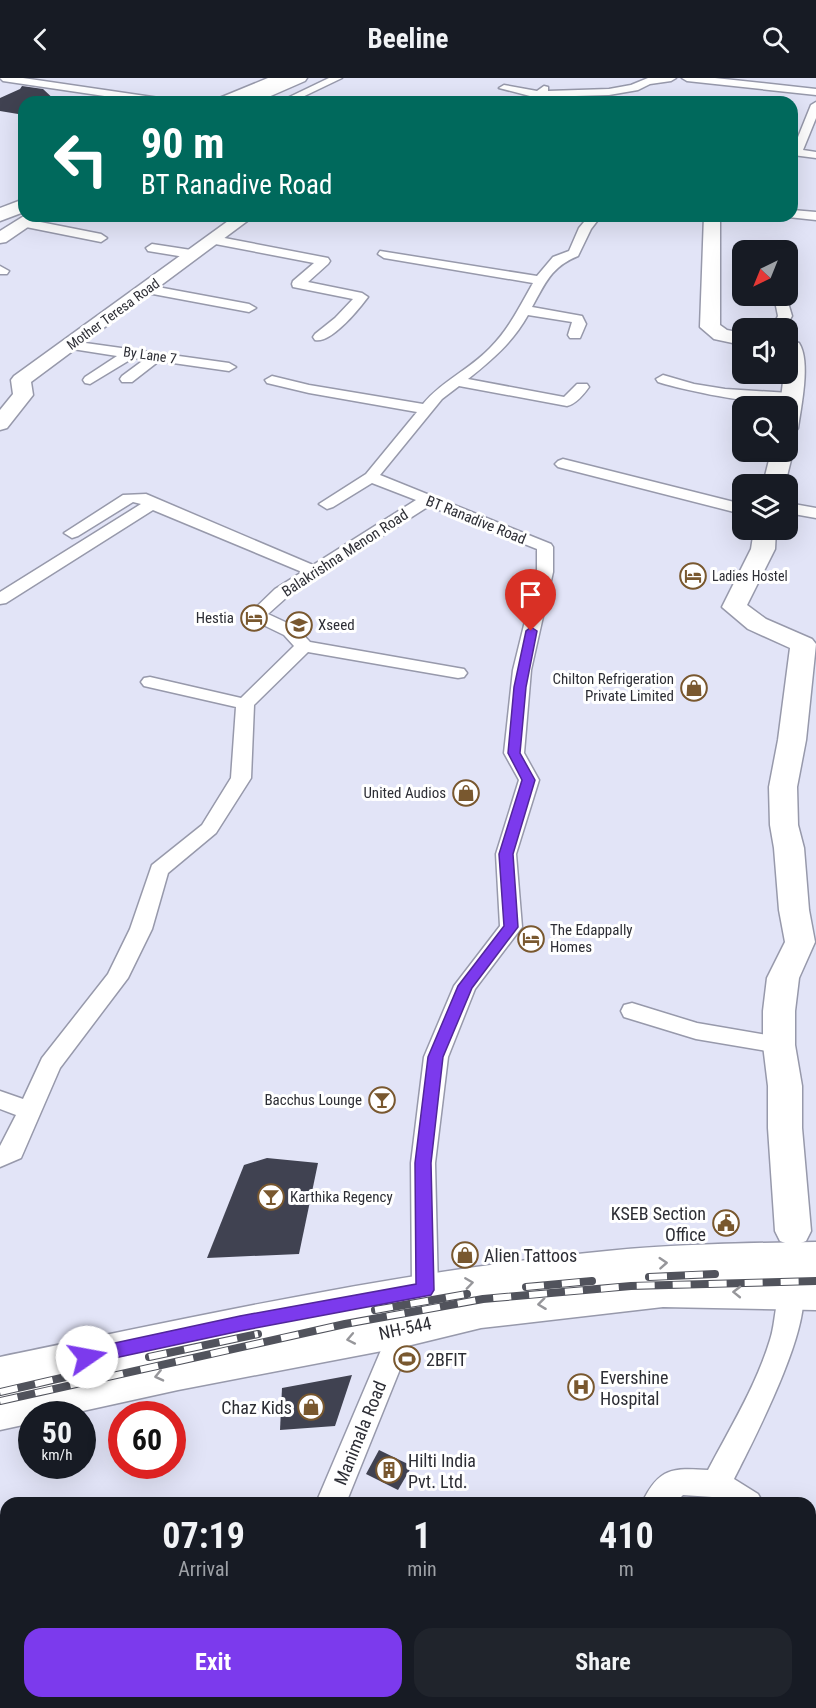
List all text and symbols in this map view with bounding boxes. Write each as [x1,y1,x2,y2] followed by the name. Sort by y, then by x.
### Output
[24,23,57,56] icon: back
[368,23,448,55] text: Beeline
[759,23,792,56] icon: search
[141,119,224,168] text: 90 m
[42,120,120,198] icon: left
[141,169,332,201] text: BT Ranadive Road
[732,240,798,306] north arrow
[732,240,798,540] map controls
[64,275,162,353] street label: Mother Teresa Road
[732,318,798,384] button: sound
[122,343,178,367] street label: By Lane 7
[732,396,798,462] button: search
[732,474,798,540] button: layers
[423,492,529,548] street label: BT Ranadive Road
[279,505,411,601] street label: Balakrishna Menon Road
[678,561,708,591] hotel icon: Ladies Hostel
[712,568,788,584] place label: Ladies Hostel
[505,569,556,631] pin
[514,578,547,611] icon: arrive
[239,603,269,633] hotel icon: Hestia
[196,609,234,627] place label: Hestia
[284,610,314,640] school or university icon: Xseed
[318,616,355,634] place label: Xseed
[553,670,674,705] place label: Chilton Refrigeration Private Limited
[679,673,709,703] shop icon: Chilton Refrigeration Private Limited
[451,778,481,808] shop icon: United Audios
[363,784,446,802] place label: United Audios
[550,921,633,956] place label: The Edappally Homes
[516,924,546,954] hotel icon: The Edappally Homes
[367,1085,397,1115] bar icon: Bacchus Lounge
[264,1091,362,1109] place label: Bacchus Lounge
[256,1182,286,1212] bar icon: Karthika Regency
[290,1188,393,1206] place label: Karthika Regency
[611,1203,706,1245] place label: KSEB Section Office
[711,1208,741,1238] public building icon: KSEB Section Office
[450,1240,480,1270] shop icon: Alien Tattoos
[484,1245,577,1266] place label: Alien Tattoos
[659,1257,668,1270] one-way arrow
[465,1278,474,1290] one-way arrow
[732,1286,741,1298] one-way arrow
[538,1297,547,1310] one-way arrow
[377,1312,433,1344] street label: NH-544
[55,1325,119,1389] position arrow
[346,1332,356,1345] one-way arrow
[392,1344,422,1374] sports icon: 2BFIT
[426,1349,467,1370] place label: 2BFIT
[600,1367,668,1409] place label: Evershine Hospital
[154,1368,164,1381] one-way arrow
[566,1372,596,1402] hospital icon: Evershine Hospital
[330,1378,390,1488] street label: Manimala Road
[296,1392,326,1422] shop icon: Chaz Kids
[221,1397,292,1418] place label: Chaz Kids
[108,1401,186,1479] speed limit sign: 60
[42,1415,72,1450] text: 50
[42,1446,72,1464] text: km/h
[408,1450,476,1492] place label: Hilti India Pvt. Ltd.
[374,1455,404,1485] building icon: Hilti India Pvt. Ltd.
[162,1515,245,1557] text: 07:19
[413,1515,431,1557] text: 1
[599,1515,654,1557] text: 410
[178,1557,229,1581] text: Arrival
[407,1557,437,1581] text: min
[619,1557,634,1581] text: m
[24,1628,402,1697] button: Exit
[414,1628,792,1697] button: Share

